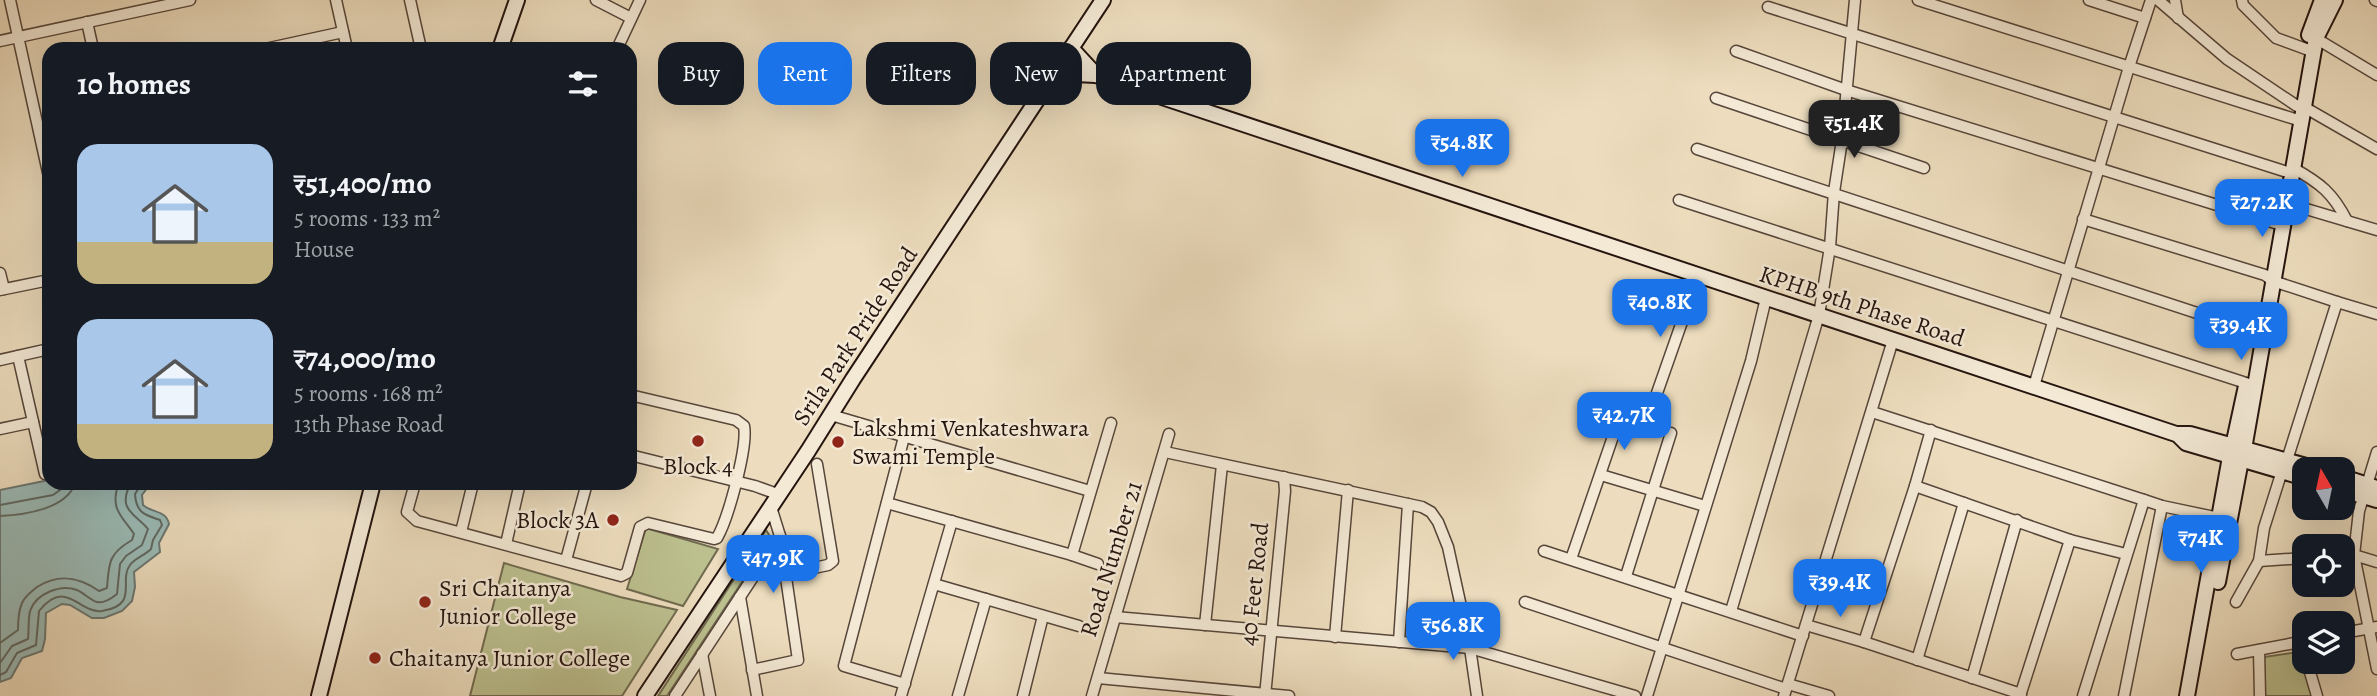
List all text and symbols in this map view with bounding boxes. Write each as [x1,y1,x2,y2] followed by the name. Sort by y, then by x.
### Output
[658,42,744,105] chip: Buy
[758,42,852,105] chip: Rent
[866,42,976,105] chip: Filters
[990,42,1082,105] chip: New
[1096,42,1251,105] chip: Apartment
[77,64,191,104] text: 10 homes
[564,65,602,103] icon: filters
[1797,100,1911,160] pin: ₹51.4K
[1825,107,1883,138] text: ₹51.4K
[1405,120,1519,179] pin: ₹54.8K
[1431,126,1493,157] text: ₹54.8K
[294,163,432,203] text: ₹51,400/mo
[133,172,217,256] icon: home
[2205,180,2319,239] pin: ₹27.2K
[2231,186,2293,217] text: ₹27.2K
[294,203,440,234] text: 5 rooms · 133 m²
[294,234,354,265] text: House
[785,240,925,432] street label: Srila Park Pride Road
[1755,258,1969,354] street label: KPHB 9th Phase Road
[1603,280,1717,339] pin: ₹40.8K
[1628,286,1692,317] text: ₹40.8K
[2184,302,2298,362] pin: ₹39.4K
[2210,309,2272,340] text: ₹39.4K
[294,338,436,378] text: ₹74,000/mo
[133,347,217,431] icon: home
[294,378,443,409] text: 5 rooms · 168 m²
[1567,392,1681,452] pin: ₹42.7K
[1593,399,1655,430] text: ₹42.7K
[294,409,444,440] text: 13th Phase Road
[852,412,1090,472] place label: Lakshmi Venkateshwara Swami Temple
[690,433,706,449] marker: Block 4
[830,434,846,450] marker: Lakshmi Venkateshwara Swami Temple
[663,450,733,482] place label: Block 4
[2292,457,2356,520] north arrow
[2292,457,2355,674] map controls
[1072,477,1150,641] street label: Road Number 21
[516,504,600,536] place label: Block 3A
[605,512,621,528] marker: Block 3A
[2160,516,2242,575] pin: ₹74K
[1232,521,1276,647] street label: 40 Feet Road
[2179,522,2223,553] text: ₹74K
[2292,534,2355,597] button: locate
[716,536,830,595] pin: ₹47.9K
[742,542,804,573] text: ₹47.9K
[1783,560,1897,619] pin: ₹39.4K
[1809,566,1871,597] text: ₹39.4K
[439,572,576,632] place label: Sri Chaitanya Junior College
[417,594,433,610] marker: Sri Chaitanya Junior College
[1396,602,1510,662] pin: ₹56.8K
[1422,609,1484,640] text: ₹56.8K
[2292,611,2355,674] button: layers
[389,642,630,674] place label: Chaitanya Junior College
[367,650,383,666] marker: Chaitanya Junior College

